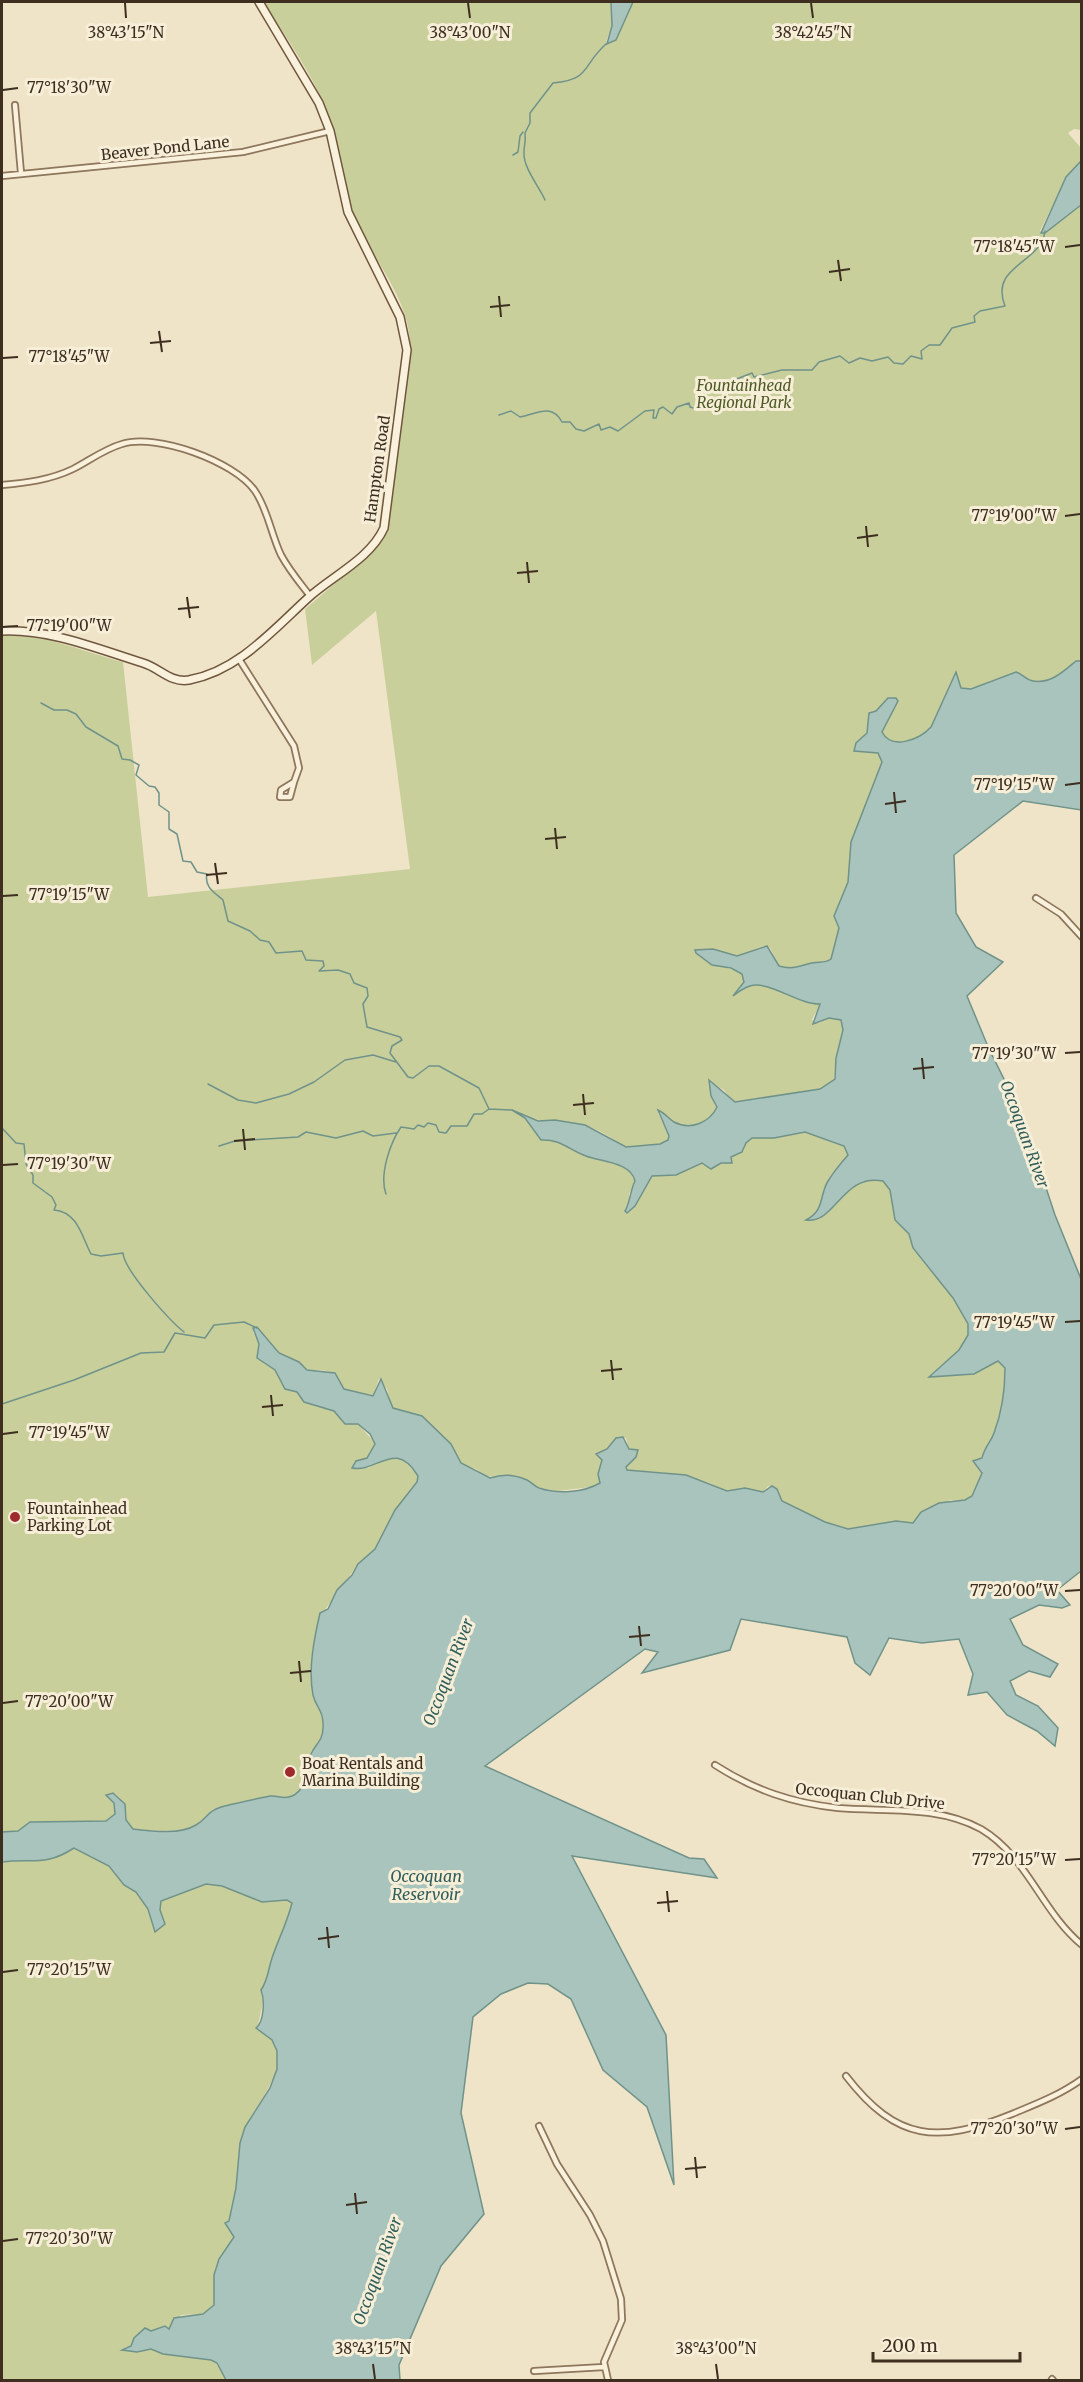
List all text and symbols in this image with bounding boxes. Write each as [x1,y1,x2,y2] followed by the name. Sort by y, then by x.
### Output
[88,23,165,42] text: 38°43'15"N
[430,23,511,42] text: 38°43'00"N
[774,23,852,42] text: 38°42'45"N
[27,78,112,97] text: 77°18'30"W
[100,132,230,164] street label: Beaver Pond Lane
[974,237,1055,256] text: 77°18'45"W
[29,347,110,366] text: 77°18'45"W
[696,376,792,412] park label: Fountainhead Regional Park
[360,414,394,524] street label: Hampton Road
[972,506,1058,525] text: 77°19'00"W
[27,616,113,635] text: 77°19'00"W
[974,775,1055,794] text: 77°19'15"W
[29,885,110,904] text: 77°19'15"W
[972,1044,1057,1063] text: 77°19'30"W
[996,1077,1054,1191] water label: Occoquan River
[27,1154,112,1173] text: 77°19'30"W
[974,1313,1055,1332] text: 77°19'45"W
[29,1423,110,1442] text: 77°19'45"W
[27,1499,127,1535] place label: Fountainhead Parking Lot
[8,1510,22,1524] marker: Fountainhead Parking Lot
[970,1581,1059,1600] text: 77°20'00"W
[418,1615,478,1728] water label: Occoquan River
[25,1692,114,1711] text: 77°20'00"W
[302,1754,423,1790] place label: Boat Rentals and Marina Building
[283,1765,297,1779] marker: Boat Rentals and Marina Building
[794,1779,946,1813] street label: Occoquan Club Drive
[972,1850,1057,1869] text: 77°20'15"W
[390,1866,462,1904] water label: Occoquan Reservoir
[27,1960,112,1979] text: 77°20'15"W
[970,2119,1059,2138] text: 77°20'30"W
[348,2214,406,2328] water label: Occoquan River
[25,2229,114,2248] text: 77°20'30"W
[873,2325,1020,2363] scale bar
[882,2334,938,2357] text: 200 m
[335,2339,412,2358] text: 38°43'15"N
[676,2339,757,2358] text: 38°43'00"N

